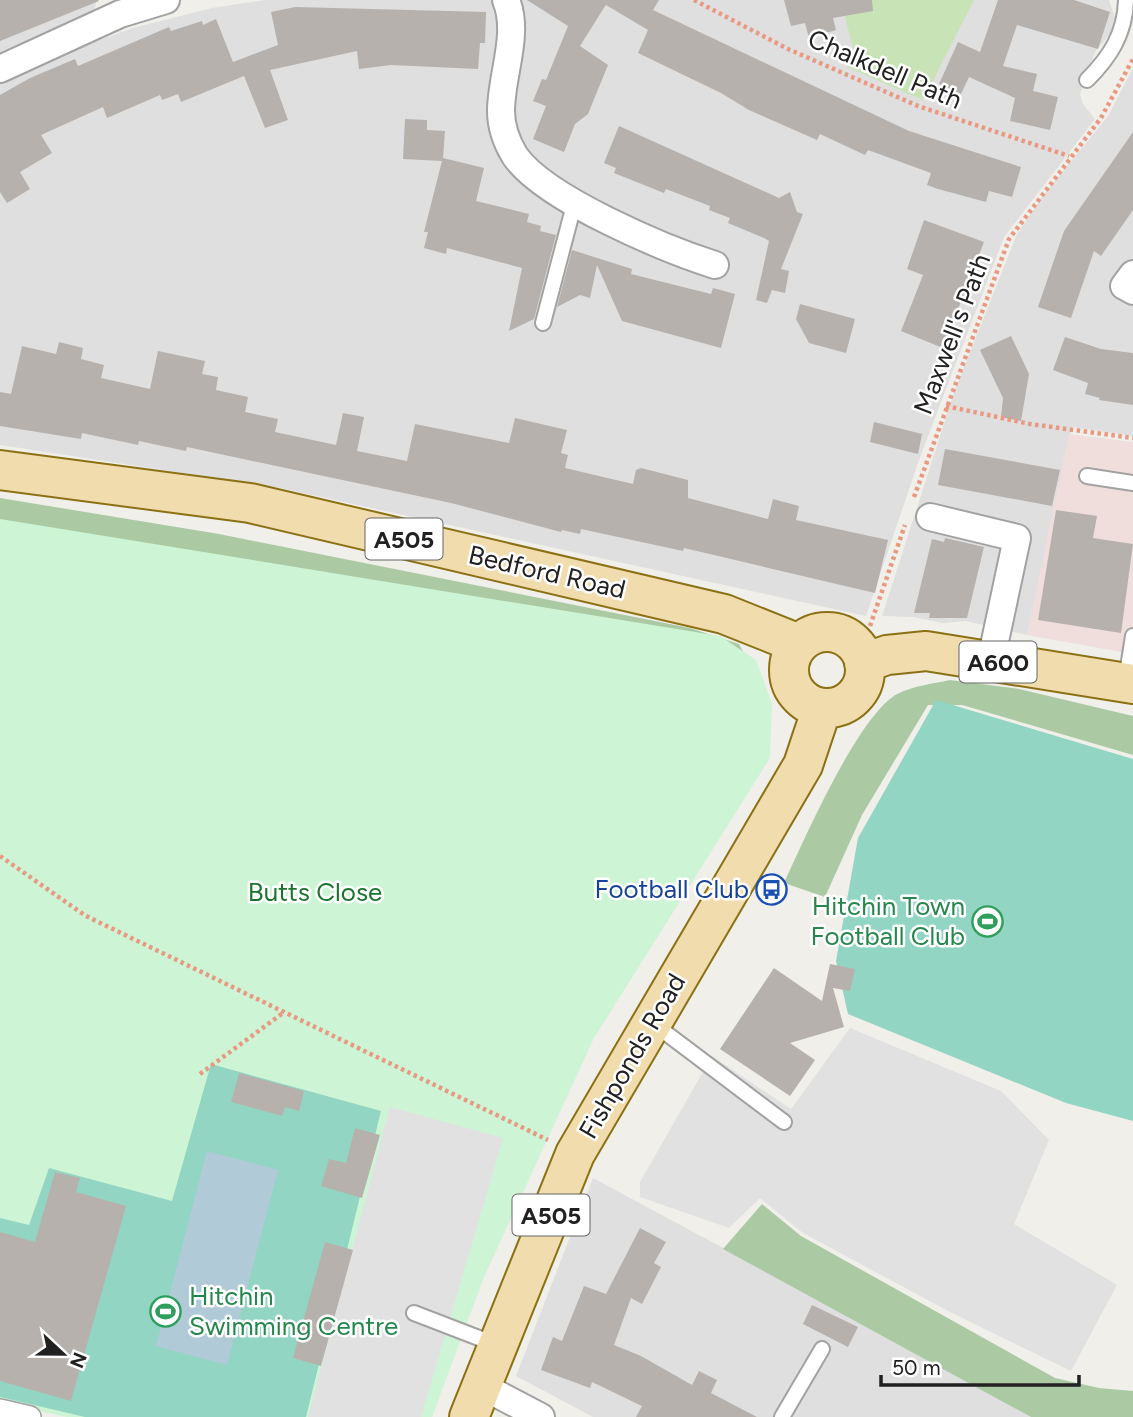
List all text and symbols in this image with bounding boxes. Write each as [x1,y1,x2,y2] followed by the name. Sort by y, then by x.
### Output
[803,22,967,116] street label: Chalkdell Path
[907,249,997,419] street label: Maxwell's Path
[366,518,442,560] road number: A505
[465,538,629,606] street label: Bedford Road
[960,642,1036,682] road number: A600
[755,872,789,906] bus stop icon: Football Club
[594,873,749,905] place label: Football Club
[248,876,382,908] park label: Butts Close
[810,890,965,952] place label: Hitchin Town Football Club
[971,904,1005,938] sports icon: Hitchin Town Football Club
[572,968,692,1144] street label: Fishponds Road
[512,1195,590,1236] road number: A505
[189,1280,398,1342] place label: Hitchin Swimming Centre
[149,1294,183,1328] sports icon: Hitchin Swimming Centre
[28,1319,98,1389] north arrow
[881,1344,1079,1388] scale bar
[65,1349,92,1371] text: N
[892,1355,941,1380] text: 50 m

